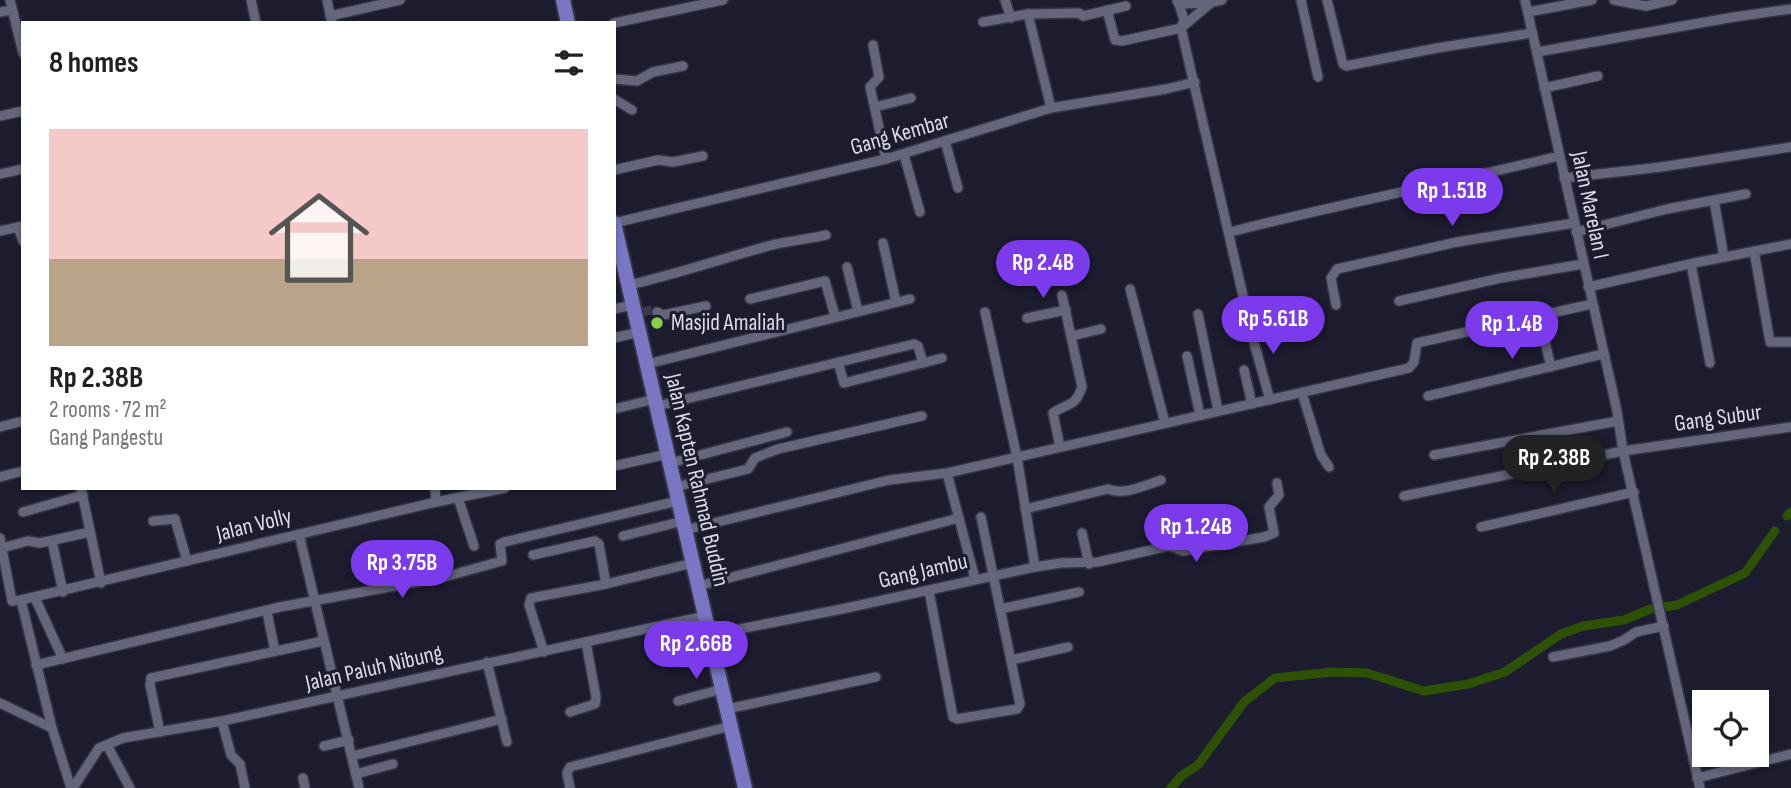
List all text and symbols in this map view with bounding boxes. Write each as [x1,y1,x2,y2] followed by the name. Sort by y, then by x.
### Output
[550,44,588,82] icon: filters
[49,45,138,81] text: 8 homes
[847,106,953,162] street label: Gang Kembar
[1565,148,1615,261] street label: Jalan Marelan I
[1380,168,1524,228] pin: Rp 1.51B
[256,175,382,301] icon: home
[1417,177,1487,205] text: Rp 1.51B
[978,240,1108,300] pin: Rp 2.4B
[1012,249,1074,277] text: Rp 2.4B
[1201,296,1345,356] pin: Rp 5.61B
[1447,302,1577,361] pin: Rp 1.4B
[1238,305,1308,333] text: Rp 5.61B
[671,309,785,337] place label: Masjid Amaliah
[1481,310,1543,338] text: Rp 1.4B
[649,315,665,331] marker: Masjid Amaliah
[49,360,143,396] text: Rp 2.38B
[659,370,735,589] street label: Jalan Kapten Rahmad Buddin
[49,396,167,424] text: 2 rooms · 72 m²
[1672,398,1764,438] street label: Gang Subur
[49,424,163,452] text: Gang Pangestu
[1482,435,1626,495] pin: Rp 2.38B
[1518,444,1590,472] text: Rp 2.38B
[212,502,295,548] street label: Jalan Volly
[1124,504,1268,564] pin: Rp 1.24B
[1160,513,1232,541] text: Rp 1.24B
[330,540,474,600] pin: Rp 3.75B
[876,547,970,595] street label: Gang Jambu
[367,549,437,577] text: Rp 3.75B
[624,622,768,681] pin: Rp 2.66B
[660,630,732,658] text: Rp 2.66B
[302,639,445,698] street label: Jalan Paluh Nibung
[1692,690,1769,767] map controls
[1692,690,1769,767] button: locate

